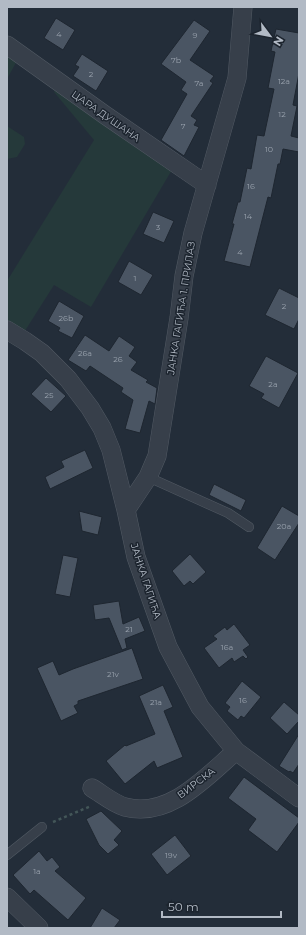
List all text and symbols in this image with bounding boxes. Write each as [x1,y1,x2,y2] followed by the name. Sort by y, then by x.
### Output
[250,16,290,56] north arrow
[56,29,62,39] house number: 4
[193,30,198,40] house number: 9
[270,34,287,49] text: N
[171,55,182,65] house number: 7b
[89,69,94,79] house number: 2
[278,76,290,86] house number: 12a
[194,78,204,88] house number: 7a
[69,87,143,145] street label: ЦАРА ДУШАНА
[278,109,286,119] house number: 12
[181,121,186,131] house number: 7
[265,144,273,154] house number: 10
[247,181,255,191] house number: 16
[244,211,253,221] house number: 14
[156,222,161,232] house number: 3
[164,240,198,376] street label: ЈАНКА ГАГИЋА 1. ПРИЛАЗ
[237,247,243,257] house number: 4
[134,273,136,283] house number: 1
[282,301,287,311] house number: 2
[59,313,74,323] house number: 26b
[78,348,92,358] house number: 26a
[113,354,123,364] house number: 26
[268,379,278,389] house number: 2a
[44,390,54,400] house number: 25
[277,521,291,531] house number: 20a
[128,541,165,621] street label: ЈАНКА ГАГИЋА
[125,624,133,634] house number: 21
[221,642,233,652] house number: 16a
[107,669,120,679] house number: 21v
[239,695,247,705] house number: 16
[150,697,162,707] house number: 21a
[174,764,218,801] street label: ВИРСКА
[165,850,178,860] house number: 19v
[33,866,41,876] house number: 1a
[162,893,281,919] scale bar
[168,899,199,914] text: 50 m

